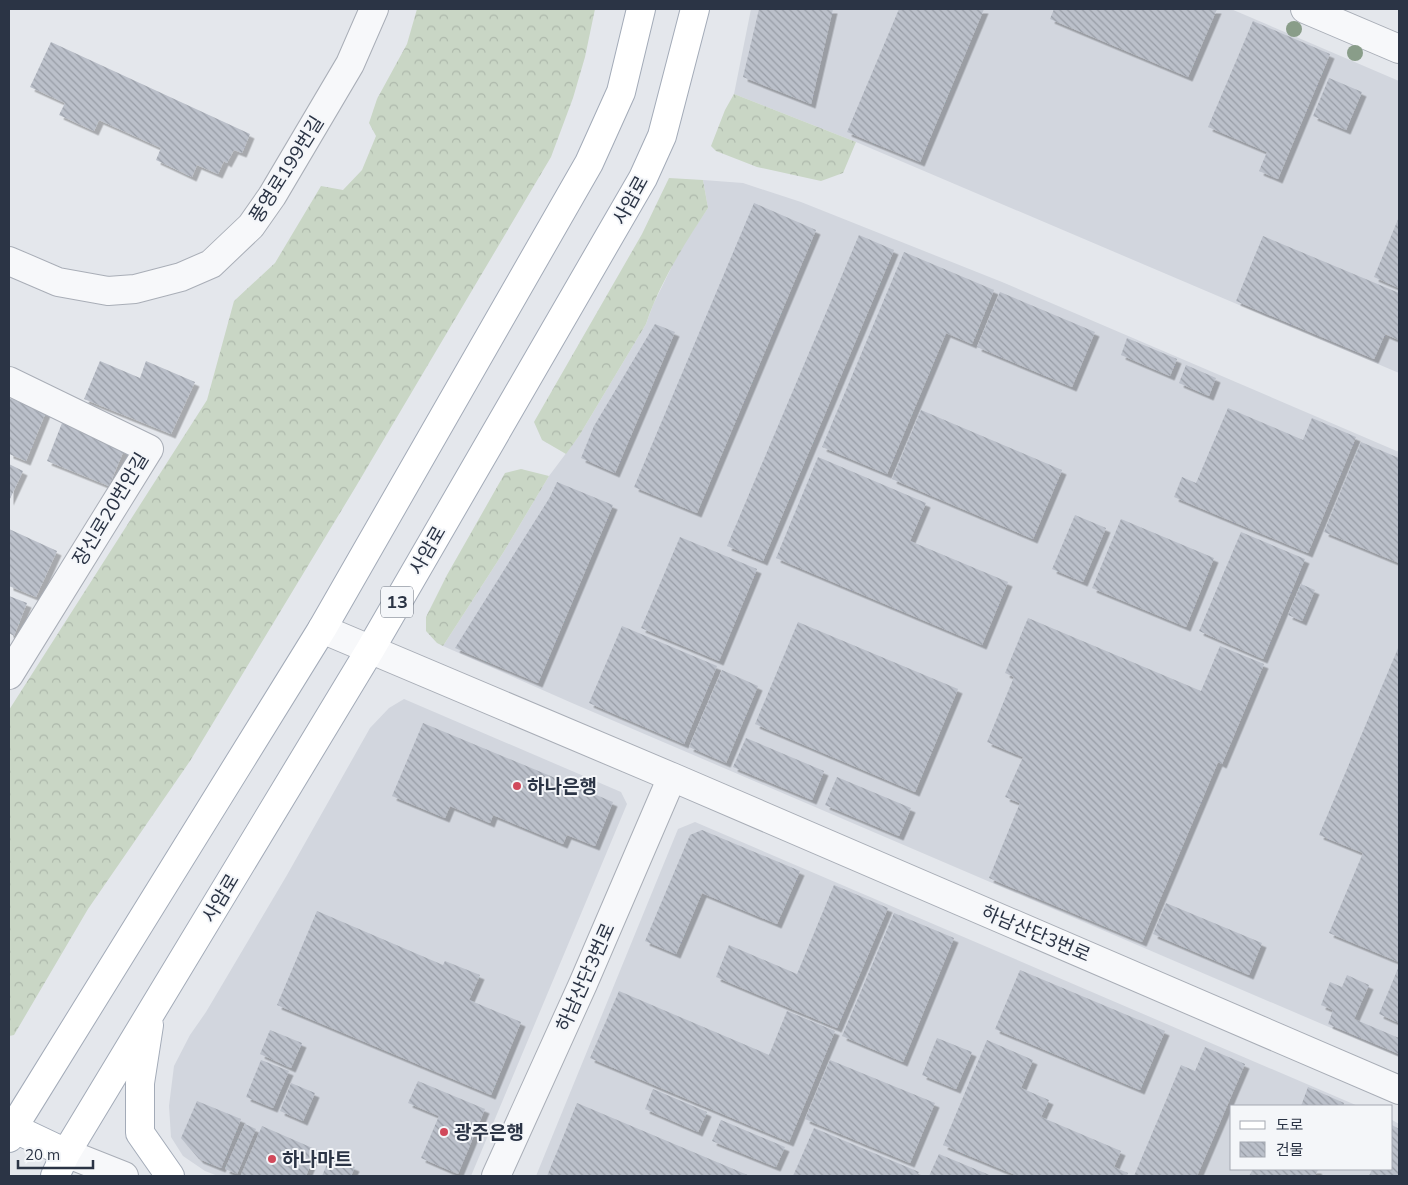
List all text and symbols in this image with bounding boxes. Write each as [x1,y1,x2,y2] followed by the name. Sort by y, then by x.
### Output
[244,111,328,227] street label: 풍영로199번길
[607,171,653,229] street label: 사암로
[67,448,153,570] street label: 장신로20번안길
[403,521,451,579] street label: 사암로
[381,586,413,618] road number: 13
[527,774,597,798] place label: 하나은행
[511,780,523,792] marker: 하나은행
[196,869,244,927] street label: 사암로
[978,899,1094,967] street label: 하남산단3번로
[550,919,620,1035] street label: 하남산단3번로
[1230,1105,1393,1170] legend
[1276,1115,1304,1134] text: 도로
[454,1120,524,1144] place label: 광주은행
[438,1126,450,1138] marker: 광주은행
[18,1138,92,1170] scale bar
[1276,1140,1304,1159] text: 건물
[25,1145,60,1164] text: 20 m
[282,1147,352,1171] place label: 하나마트
[266,1153,278,1165] marker: 하나마트

